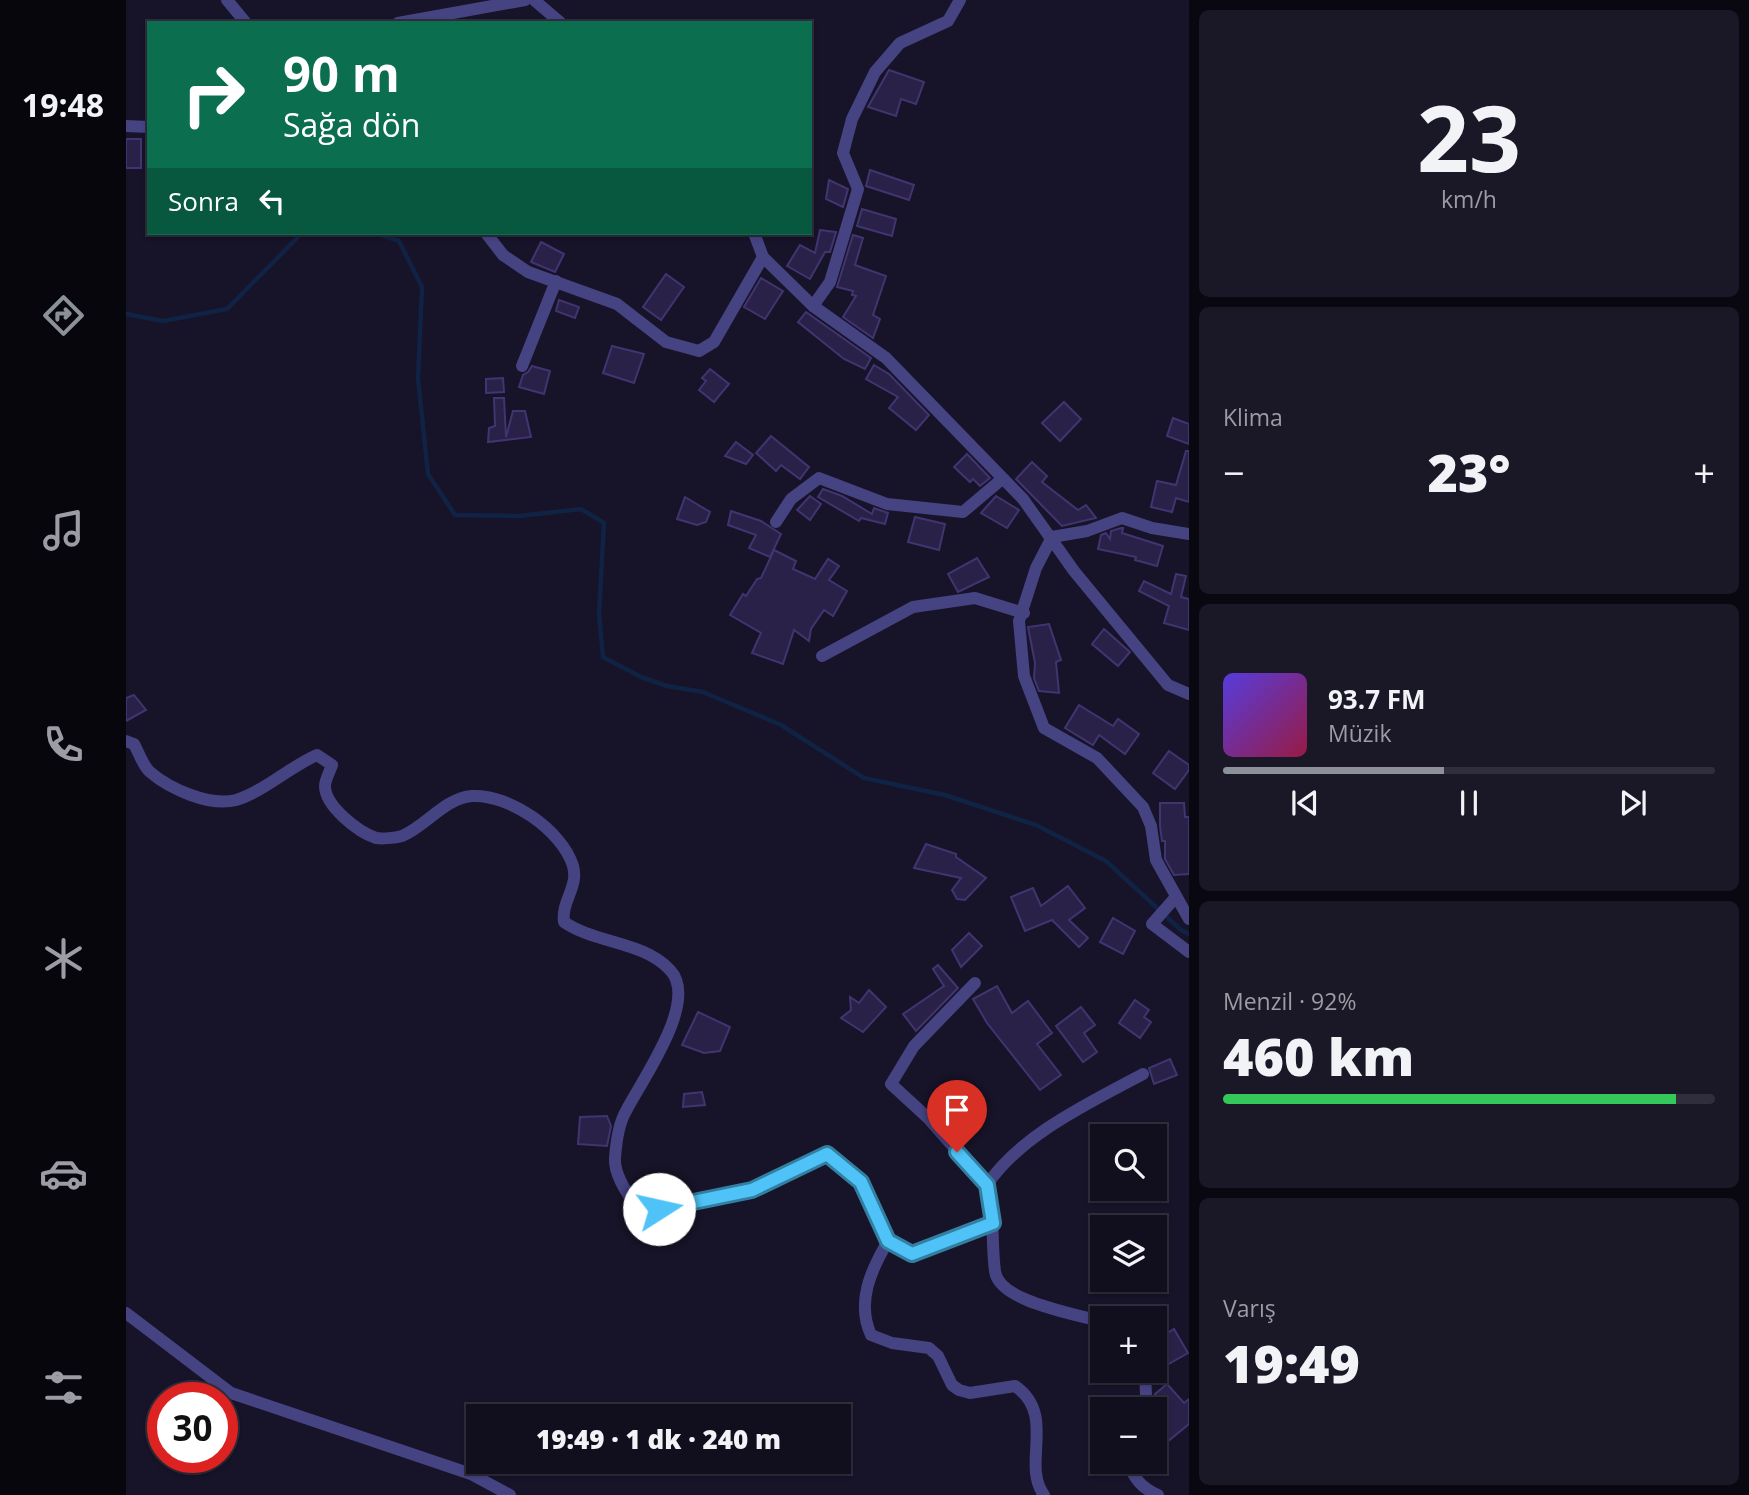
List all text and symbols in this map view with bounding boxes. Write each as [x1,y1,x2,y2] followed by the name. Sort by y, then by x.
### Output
[283,40,400,106] text: 90 m
[168,49,259,140] icon: right
[1417,75,1521,199] text: 23
[22,83,104,126] text: 19:48
[283,103,420,146] text: Sağa dön
[253,182,291,220] icon: left
[168,183,239,219] text: Sonra
[1441,183,1497,215] text: km/h
[39,291,88,340] icon: directions
[1223,401,1283,433] text: Klima
[1428,436,1510,507] text: 23°
[1223,446,1245,498] text: −
[1693,446,1715,498] text: +
[39,506,88,555] icon: music
[1328,681,1426,717] text: 93.7 FM
[1328,717,1391,749] text: Müzik
[39,720,88,769] icon: phone
[1286,784,1324,822] icon: previous
[1450,784,1488,822] icon: pause
[1614,784,1652,822] icon: next
[39,934,88,983] icon: climate
[1223,985,1356,1017] text: Menzil · 92%
[1223,1020,1414,1091] text: 460 km
[927,1080,987,1152] pin
[938,1091,976,1129] icon: arrive
[1090,1124,1167,1474] map controls
[1090,1124,1167,1201] button: search
[39,1149,88,1198] icon: car
[622,1172,696,1246] position arrow
[1090,1215,1167,1292] button: layers
[1223,1292,1276,1324] text: Varış
[1090,1306,1167,1383] button: +
[1223,1327,1360,1398] text: 19:49
[39,1363,88,1412] icon: filters
[147,1382,238,1473] speed limit sign: 30
[1090,1397,1167,1474] button: −
[536,1421,781,1457] text: 19:49 · 1 dk · 240 m

